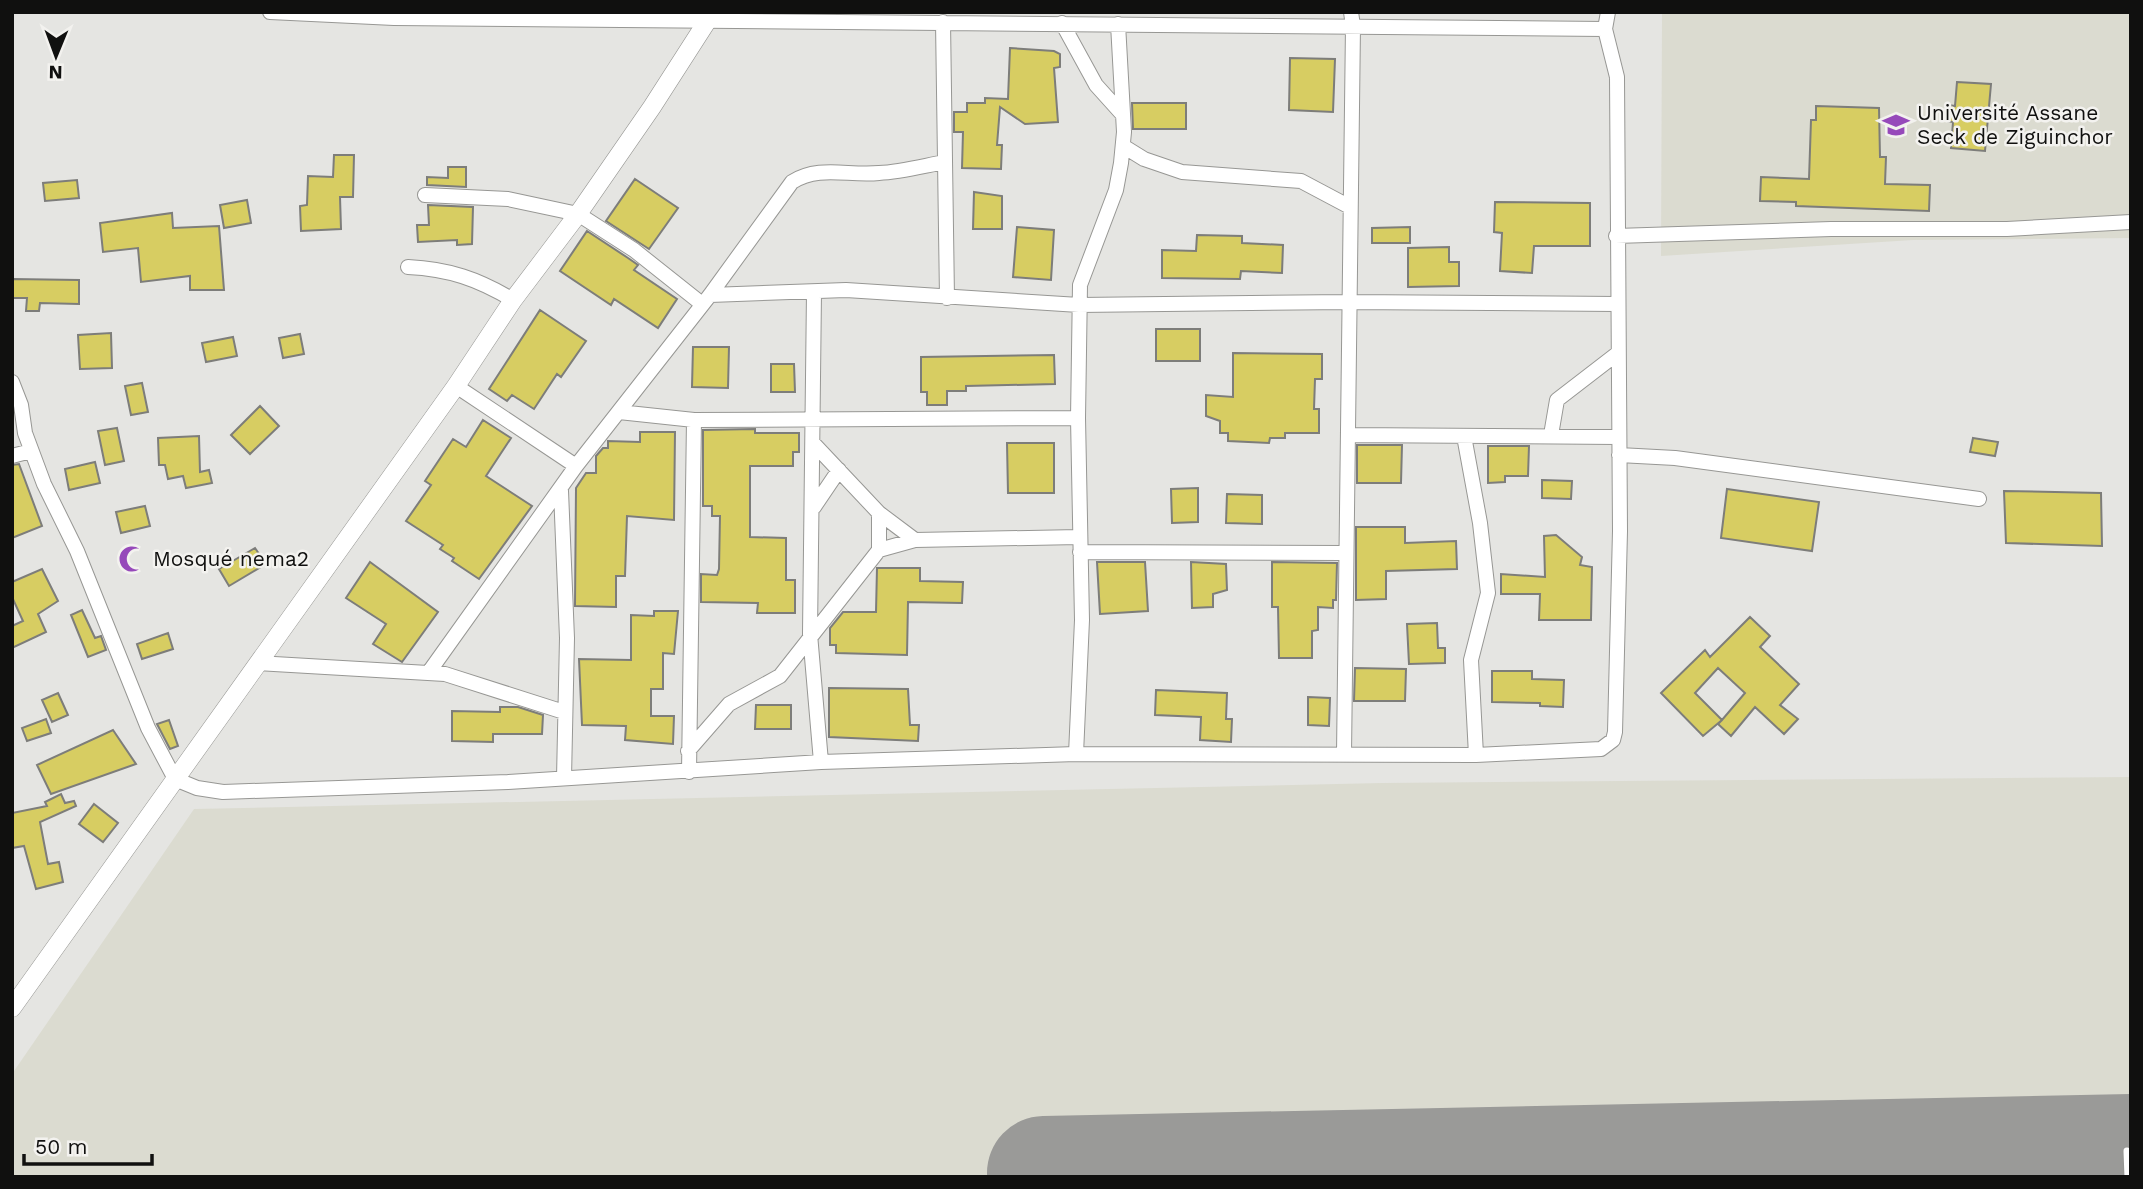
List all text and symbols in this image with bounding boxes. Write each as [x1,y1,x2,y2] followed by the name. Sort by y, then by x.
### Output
[21,21,91,91] north arrow
[48,61,63,84] text: N
[1917,100,2113,149] place label: Université Assane Seck de Ziguinchor
[1881,110,1911,140] school or university icon: Université Assane Seck de Ziguinchor
[117,544,147,574] mosque icon: Mosqué nema2
[153,546,309,571] place label: Mosqué nema2
[24,1122,152,1166] scale bar
[35,1134,87,1159] text: 50 m

